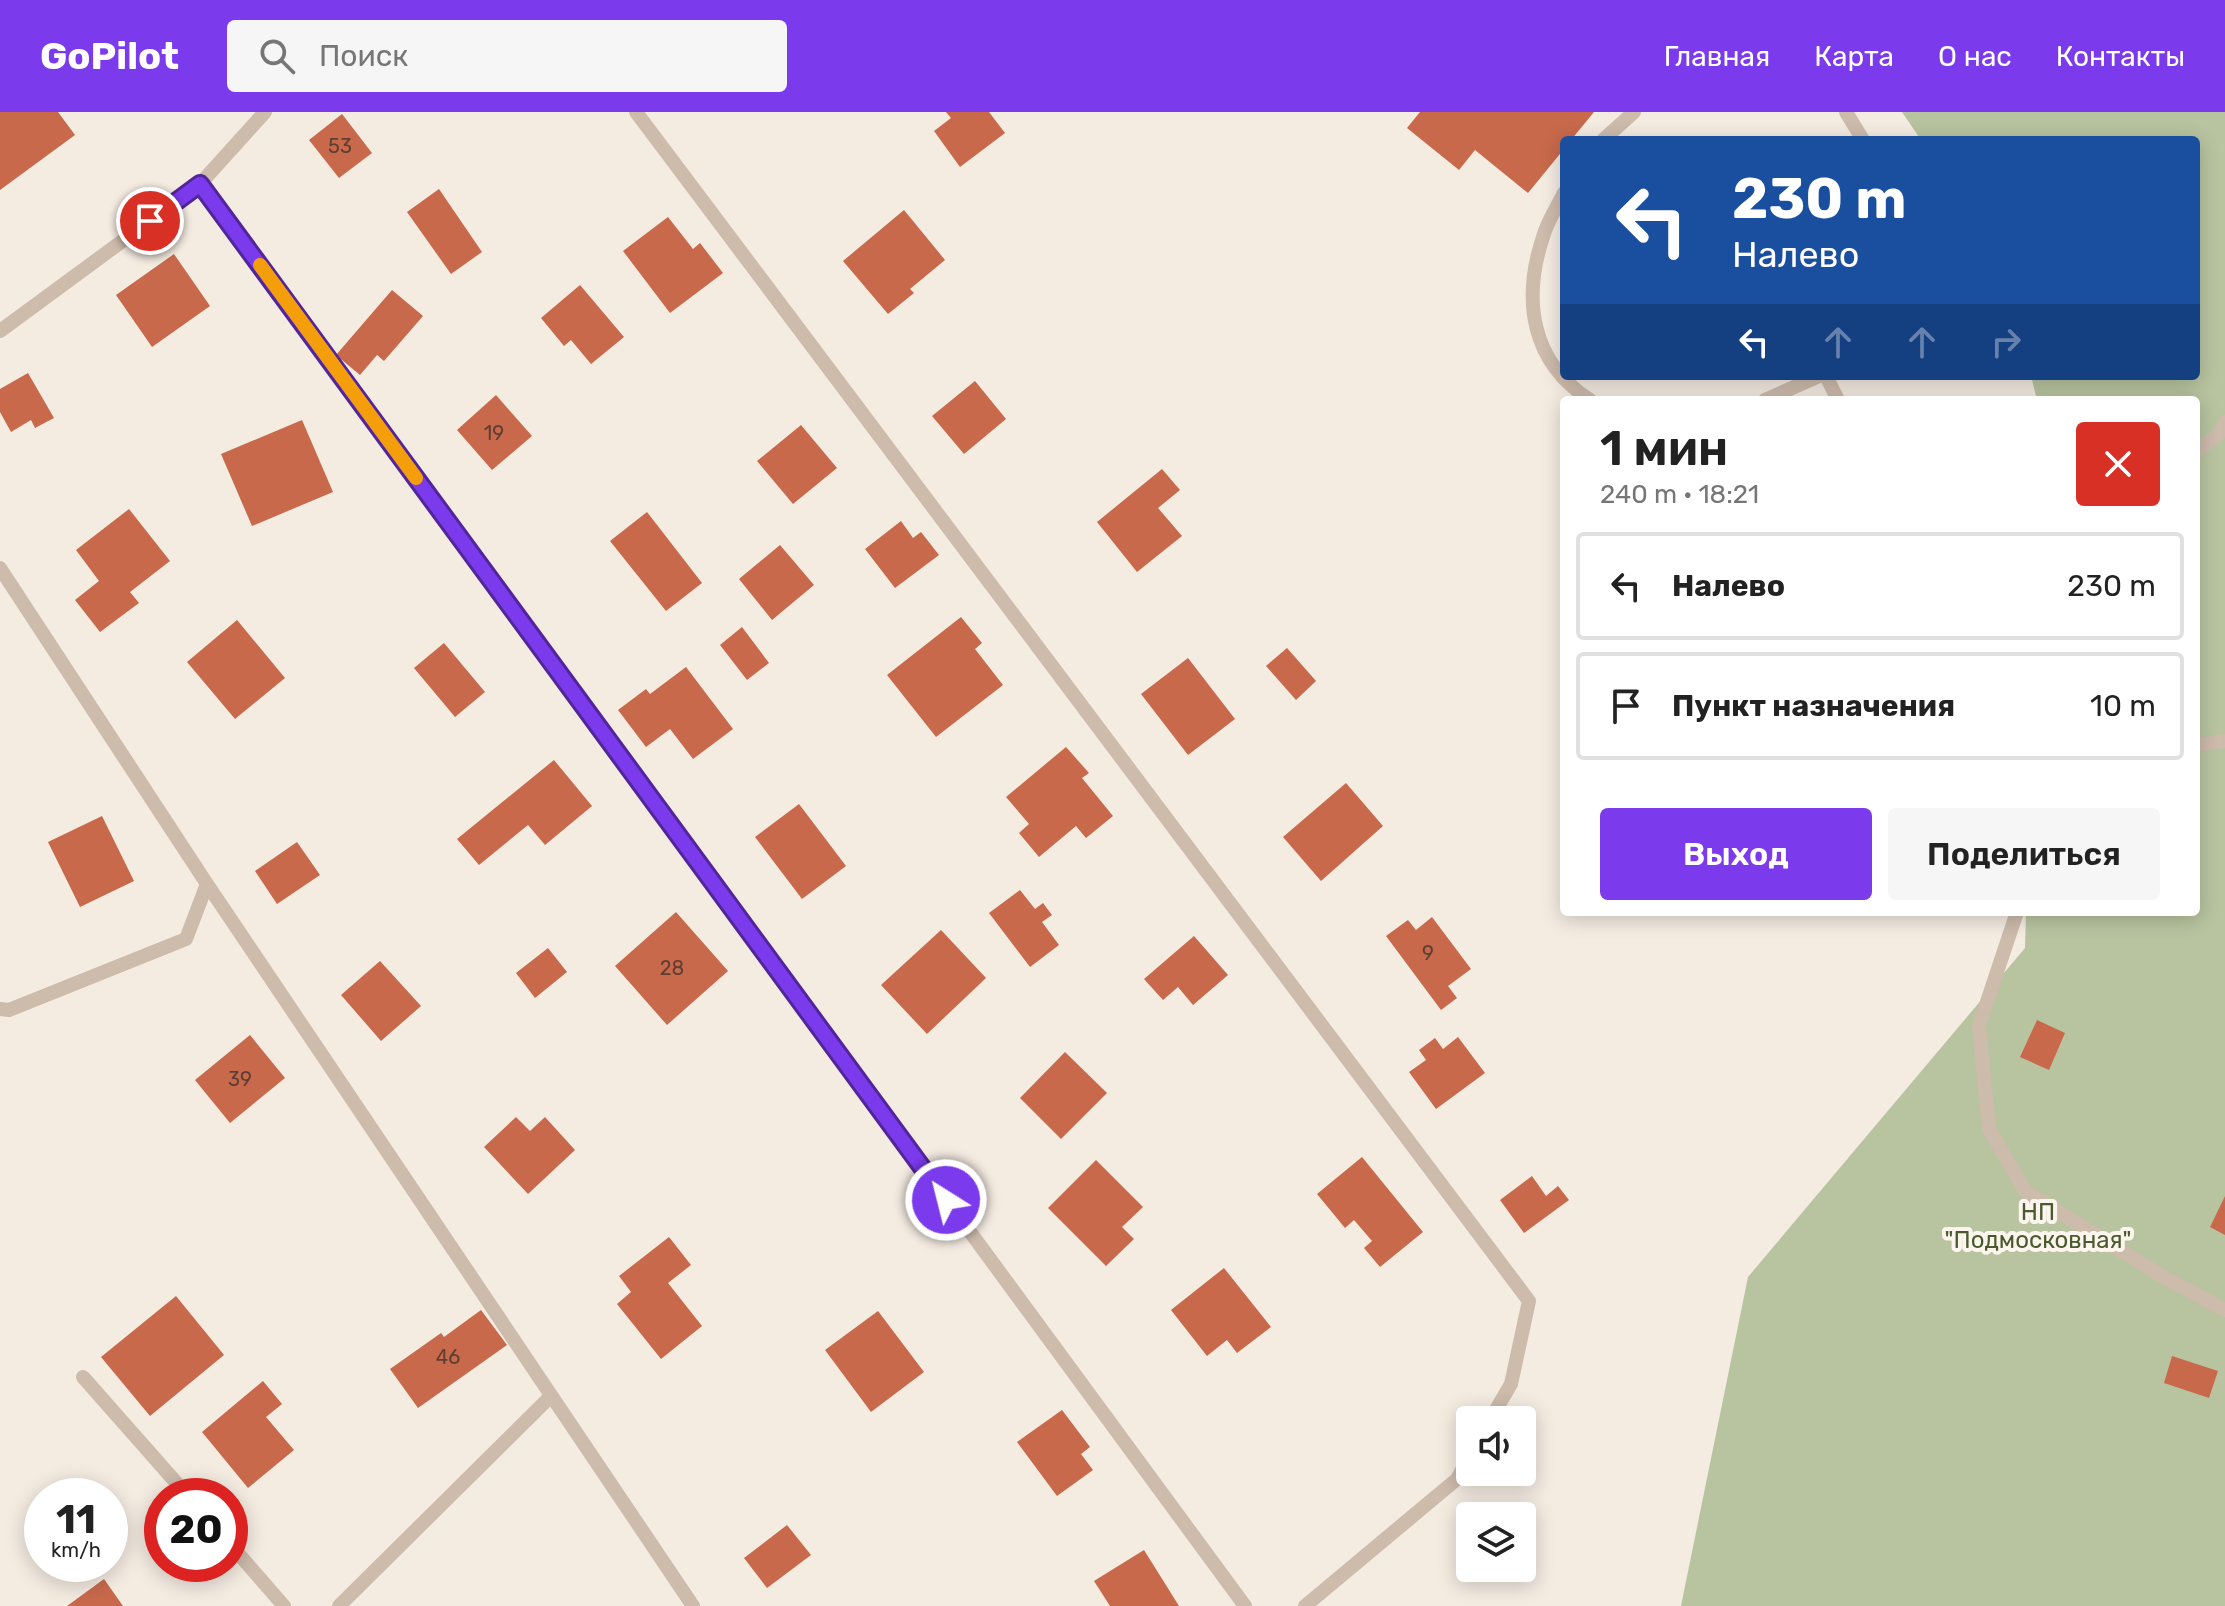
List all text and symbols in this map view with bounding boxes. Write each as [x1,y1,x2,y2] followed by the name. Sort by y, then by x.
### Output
[227,20,787,92] search box
[40,33,179,79] text: GoPilot
[255,34,299,78] icon: search
[319,38,408,74] text: Поиск
[1664,40,1770,73] text: Главная
[1814,40,1894,73] text: Карта
[1938,40,2012,73] text: О нас
[2056,40,2185,73] text: Контакты
[328,134,352,158] house number: 53
[1732,166,1907,232] text: 230 m
[1600,168,1704,272] icon: left
[116,187,184,255] pin
[128,199,172,243] icon: arrive
[1732,233,1859,276] text: Налево
[1732,320,1776,364] icon: left
[1816,320,1860,364] icon: ahead
[1900,320,1944,364] icon: ahead
[1984,320,2028,364] icon: right
[1600,420,1728,477] text: 1 мин
[484,421,504,445] house number: 19
[2076,422,2160,506] button: close
[1600,479,1759,510] text: 240 m · 18:21
[1604,564,1648,608] icon: left
[1672,568,1785,604] text: Налево
[2067,568,2156,604] text: 230 m
[1604,684,1648,728] icon: arrive
[1672,688,1955,724] text: Пункт назначения
[2090,688,2156,724] text: 10 m
[1600,808,1872,900] button: Выход
[1888,808,2160,900] button: Поделиться
[1422,941,1434,965] house number: 9
[660,956,684,980] house number: 28
[228,1067,252,1091] house number: 39
[904,1158,988,1242] position arrow
[1945,1198,2131,1254] park label: НП "Подмосковная"
[436,1345,460,1369] house number: 46
[1456,1406,1536,1582] map controls
[1456,1406,1536,1486] button: sound
[144,1478,248,1582] speed limit sign: 20
[56,1496,96,1543] text: 11
[1456,1502,1536,1582] button: layers
[51,1538,101,1562] text: km/h

